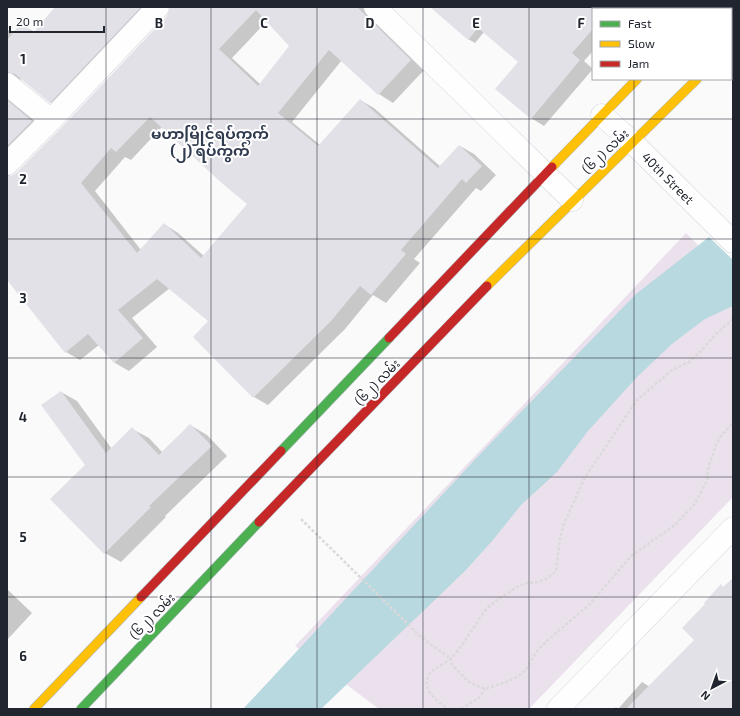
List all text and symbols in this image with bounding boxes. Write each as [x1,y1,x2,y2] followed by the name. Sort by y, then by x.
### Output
[10,8,104,34] scale bar
[592,8,732,80] legend
[16,14,43,28] text: 20 m
[155,15,163,31] text: B
[260,15,268,31] text: C
[366,15,375,31] text: D
[472,15,480,31] text: E
[577,15,585,31] text: F
[628,16,652,30] text: Fast
[628,36,655,50] text: Slow
[20,51,26,67] text: 1
[628,56,649,70] text: Jam
[151,124,269,163] district label: မဟာမြိုင်ရပ်ကွက် (၂) ရပ်ကွက်
[578,125,634,179] street label: (၆၂) လမ်း
[639,149,698,208] street label: 40th Street
[19,171,27,187] text: 2
[19,290,27,306] text: 3
[351,355,405,411] street label: (၆၂) လမ်း
[19,409,27,425] text: 4
[19,529,27,545] text: 5
[126,589,180,645] street label: (၆၂) လမ်း
[19,648,27,664] text: 6
[692,668,732,708] north arrow
[698,688,712,703] text: N

